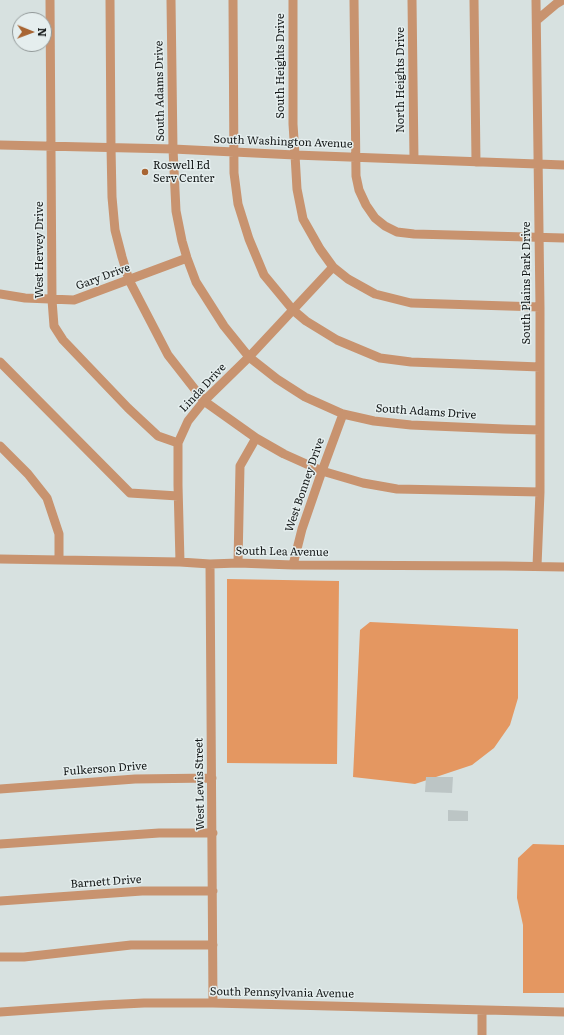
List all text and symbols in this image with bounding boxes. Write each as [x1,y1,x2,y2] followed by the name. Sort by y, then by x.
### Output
[12,12,52,52] north arrow
[274,13,288,119] street label: South Heights Drive
[35,27,51,37] text: N
[394,27,408,133] street label: North Heights Drive
[153,41,167,141] street label: South Adams Drive
[213,133,353,151] street label: South Washington Avenue
[153,159,215,185] place label: Roswell Ed Serv Center
[140,167,150,177] marker: Roswell Ed Serv Center
[33,201,47,299] street label: West Hervey Drive
[520,221,534,345] street label: South Plains Park Drive
[74,261,132,293] street label: Gary Drive
[177,361,229,415] street label: Linda Drive
[375,402,477,422] street label: South Adams Drive
[283,436,327,534] street label: West Bonney Drive
[235,545,329,559] street label: South Lea Avenue
[193,738,207,830] street label: West Lewis Street
[63,759,147,779] street label: Fulkerson Drive
[70,873,142,891] street label: Barnett Drive
[210,985,354,1001] street label: South Pennsylvania Avenue

